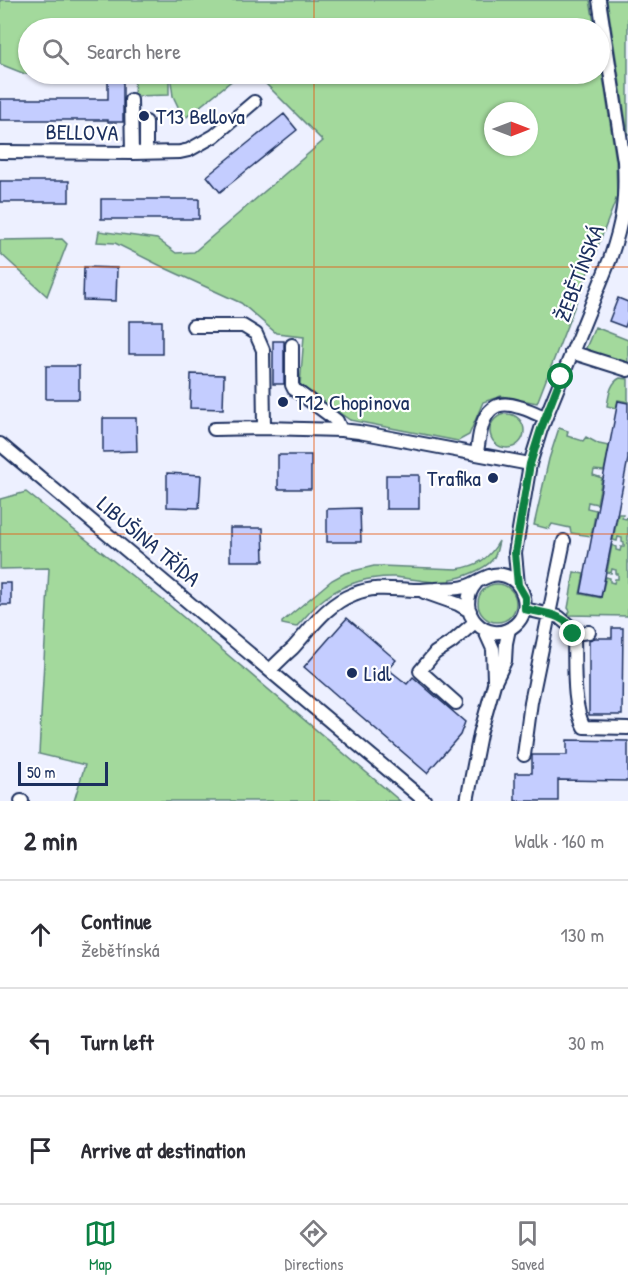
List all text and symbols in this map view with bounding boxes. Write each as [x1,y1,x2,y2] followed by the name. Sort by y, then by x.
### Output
[18,18,610,84] search box
[39,35,72,68] icon: search
[87,36,181,66] text: Search here
[156,101,245,131] place label: T13 Bellova
[484,102,538,156] north arrow
[137,109,151,123] marker: T13 Bellova
[45,116,119,148] street label: BELLOVA
[547,220,611,326] street label: ŽEBĚTÍNSKÁ
[547,363,573,389] route start
[295,387,410,417] place label: T12 Chopinova
[276,395,290,409] marker: T12 Chopinova
[427,463,481,493] place label: Trafika
[486,471,500,485] marker: Trafika
[91,489,207,593] street label: LIBUŠINA TŘÍDA
[559,620,585,646] route end
[364,658,392,688] place label: Lidl
[345,666,359,680] marker: Lidl
[18,759,108,786] scale bar
[27,761,56,783] text: 50 m
[24,823,77,858] text: 2 min
[515,827,604,854] text: Walk · 160 m
[81,906,152,936] text: Continue
[24,918,57,951] icon: ahead
[561,921,604,948] text: 130 m
[81,936,160,963] text: Žebětínská
[24,1026,57,1059] icon: left
[81,1027,154,1057] text: Turn left
[568,1029,604,1056] text: 30 m
[24,1134,57,1167] icon: arrive
[81,1135,246,1165] text: Arrive at destination
[84,1217,117,1275] tab: Map
[285,1217,343,1275] tab: Directions
[511,1217,544,1275] tab: Saved

